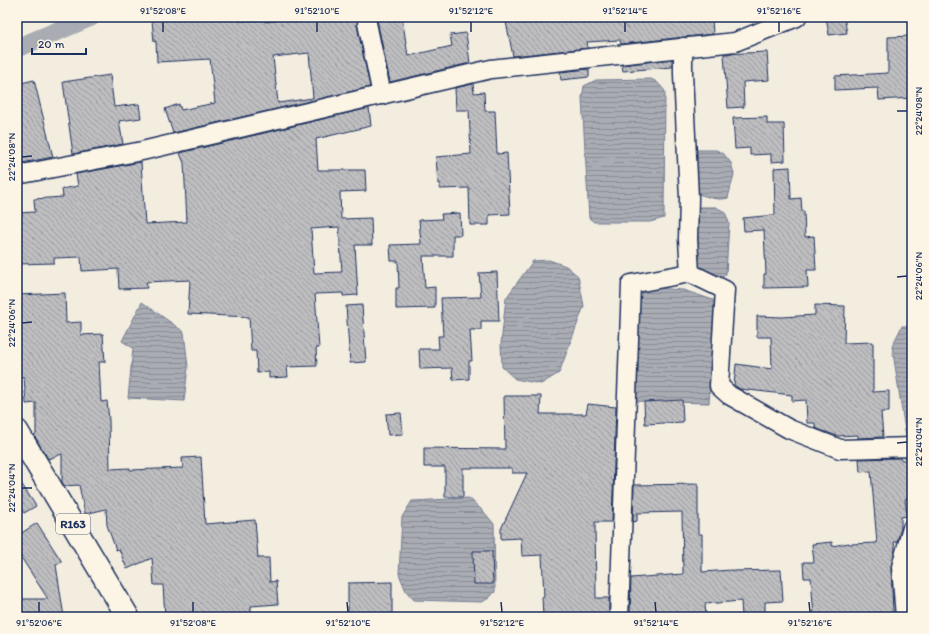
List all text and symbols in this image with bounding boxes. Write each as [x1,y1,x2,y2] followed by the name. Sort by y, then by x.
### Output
[140,4,186,17] text: 91°52'08"E
[294,4,340,17] text: 91°52'10"E
[449,4,494,17] text: 91°52'12"E
[602,4,648,17] text: 91°52'14"E
[757,4,802,17] text: 91°52'16"E
[32,30,86,56] scale bar
[38,37,65,51] text: 20 m
[912,86,925,135] text: 22°24'08"N
[5,132,18,181] text: 22°24'08"N
[912,252,925,300] text: 22°24'06"N
[5,299,18,347] text: 22°24'06"N
[912,417,925,467] text: 22°24'04"N
[5,463,18,513] text: 22°24'04"N
[56,514,90,534] road number: R163
[16,616,62,629] text: 91°52'06"E
[170,616,216,629] text: 91°52'08"E
[325,616,371,629] text: 91°52'10"E
[480,616,525,629] text: 91°52'12"E
[633,616,679,629] text: 91°52'14"E
[788,616,833,629] text: 91°52'16"E

